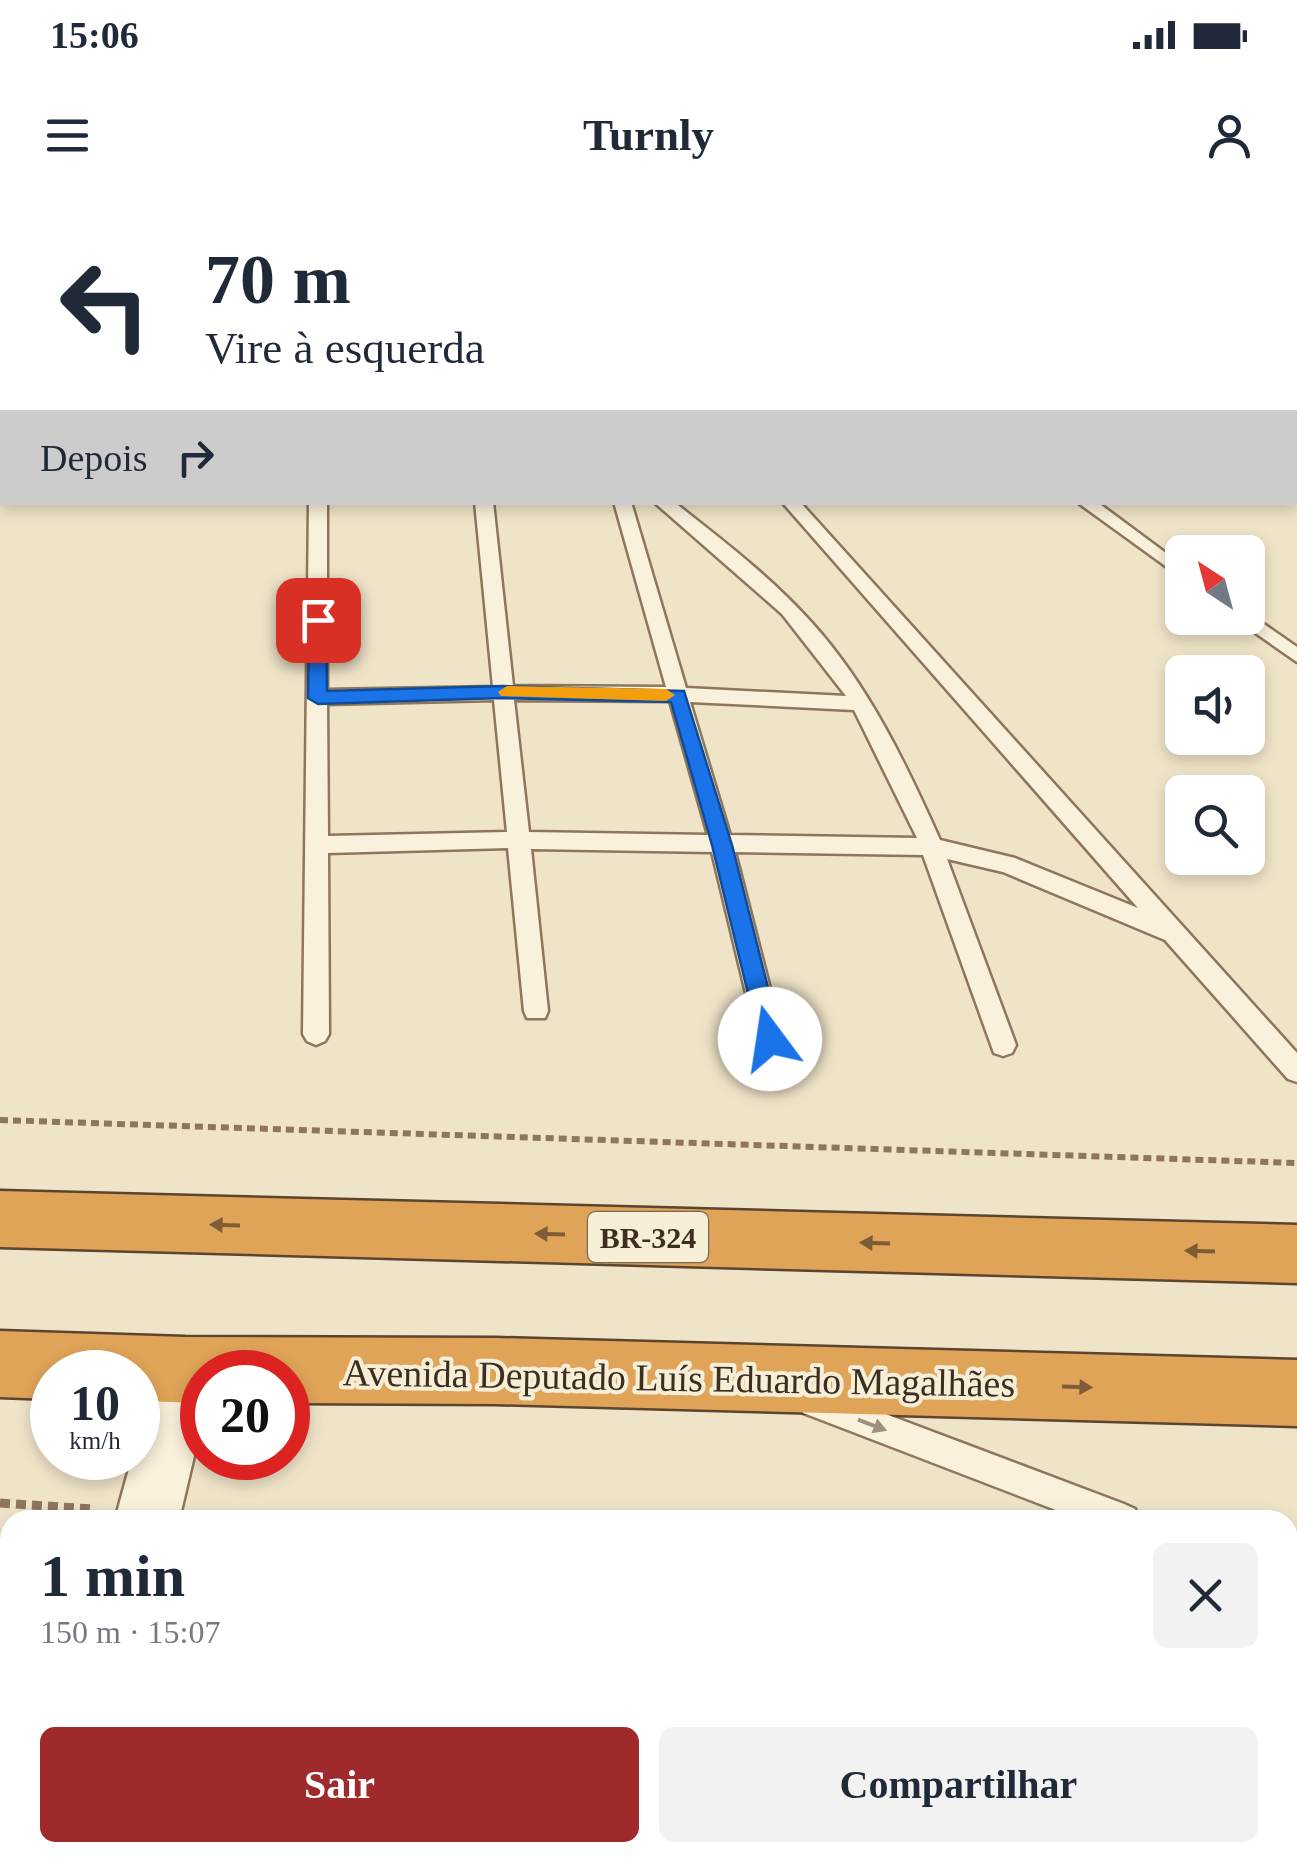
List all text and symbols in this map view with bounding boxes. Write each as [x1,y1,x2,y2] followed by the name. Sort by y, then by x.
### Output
[50,14,139,56] text: 15:06
[40,108,95,163] icon: menu
[1202,108,1257,163] icon: person
[583,110,714,160] text: Turnly
[40,240,170,370] icon: left
[205,241,351,318] text: 70 m
[205,323,485,373] text: Vire à esquerda
[168,430,223,485] icon: right
[40,437,148,479] text: Depois
[1165,535,1265,635] north arrow
[1165,535,1265,875] map controls
[276,578,361,663] pin
[291,593,346,648] icon: arrive
[1165,655,1265,755] button: sound
[1165,775,1265,875] button: search
[718,987,822,1091] position arrow
[588,1212,708,1262] road number: BR-324
[208,1217,240,1233] one-way arrow
[533,1225,565,1241] one-way arrow
[858,1234,890,1250] one-way arrow
[1183,1243,1215,1259] one-way arrow
[180,1350,310,1480] speed limit sign: 20
[342,1351,1016,1405] street label: Avenida Deputado Luís Eduardo Magalhães
[70,1375,120,1431] text: 10
[1062,1379,1094,1395] one-way arrow
[858,1417,888,1433] one-way arrow
[69,1427,121,1454] text: km/h
[40,1543,185,1609] text: 1 min
[1153,1543,1258,1648] button: close
[40,1614,220,1650] text: 150 m · 15:07
[40,1727,639,1842] button: Sair
[659,1727,1258,1842] button: Compartilhar

